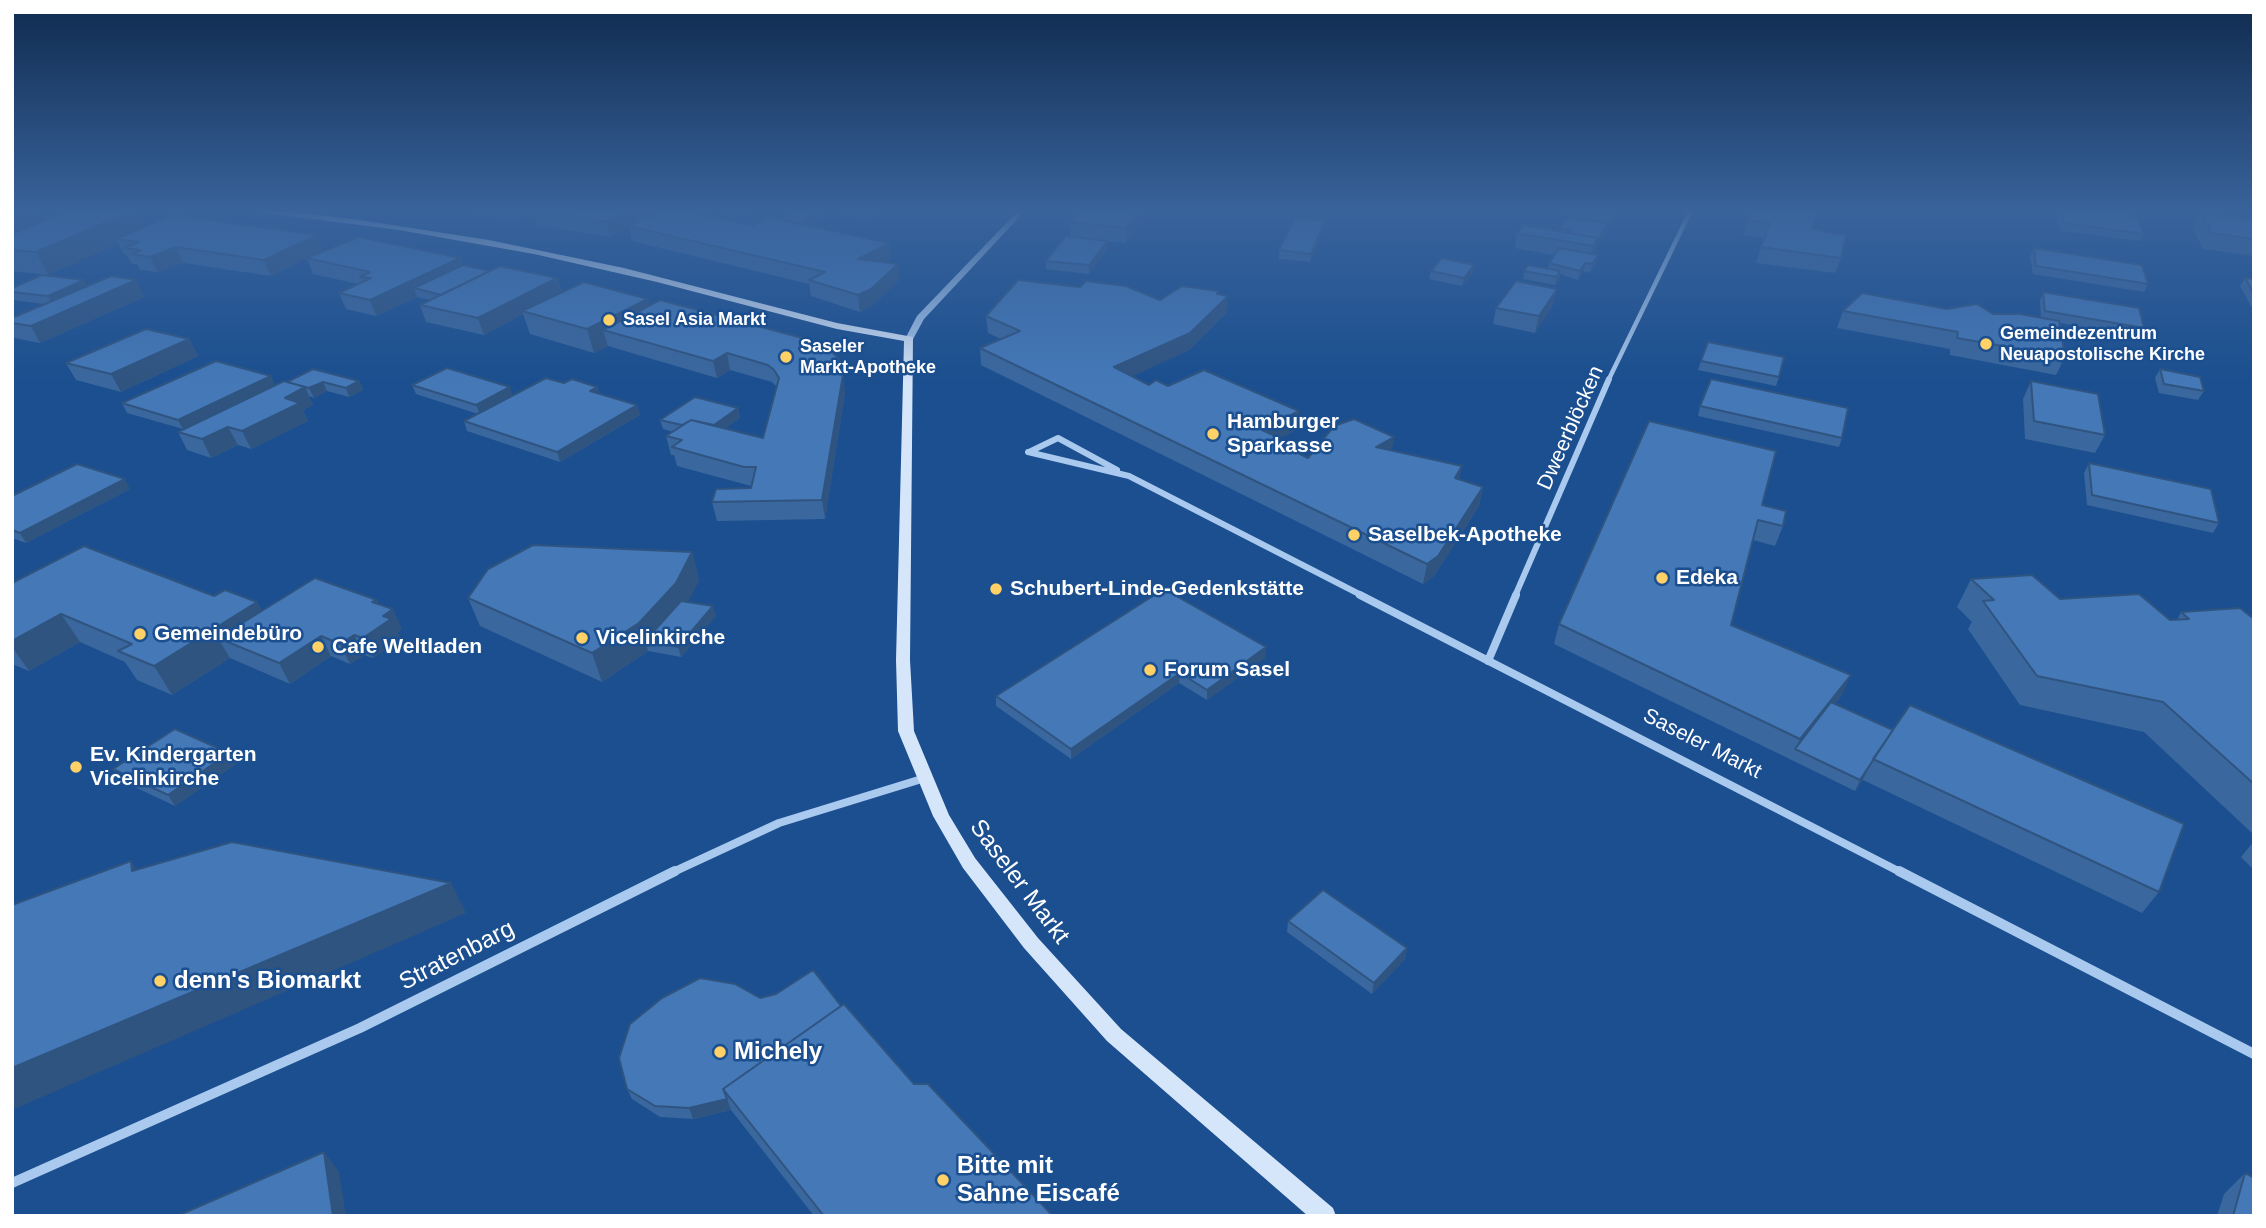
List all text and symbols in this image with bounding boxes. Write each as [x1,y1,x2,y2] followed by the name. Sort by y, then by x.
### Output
[623,309,766,331] place label: Sasel Asia Markt
[601,312,617,328] marker: Sasel Asia Markt
[2000,323,2205,366] place label: Gemeindezentrum Neuapostolische Kirche
[800,336,936,378] place label: Saseler Markt-Apotheke
[1978,336,1994,352] marker: Gemeindezentrum Neuapostolische Kirche
[778,349,794,365] marker: Saseler Markt-Apotheke
[1532,362,1610,494] street label: Dweerblöcken
[1227,409,1339,459] place label: Hamburger Sparkasse
[1205,426,1221,442] marker: Hamburger Sparkasse
[1368,522,1562,548] place label: Saselbek-Apotheke
[1346,527,1362,543] marker: Saselbek-Apotheke
[1676,565,1738,591] place label: Edeka
[1654,570,1670,586] marker: Edeka
[1010,576,1304,602] place label: Schubert-Linde-Gedenkstätte
[988,581,1004,597] marker: Schubert-Linde-Gedenkstätte
[154,621,302,647] place label: Gemeindebüro
[596,625,725,651] place label: Vicelinkirche
[132,626,148,642] marker: Gemeindebüro
[574,630,590,646] marker: Vicelinkirche
[332,634,482,660] place label: Cafe Weltladen
[310,639,326,655] marker: Cafe Weltladen
[1164,657,1290,683] place label: Forum Sasel
[1142,662,1158,678] marker: Forum Sasel
[1639,703,1765,785] street label: Saseler Markt
[90,742,256,792] place label: Ev. Kindergarten Vicelinkirche
[68,759,84,775] marker: Ev. Kindergarten Vicelinkirche
[963,814,1075,950] street label: Saseler Markt
[395,915,519,997] street label: Stratenbarg
[174,967,361,995] place label: denn's Biomarkt
[152,973,168,989] marker: denn's Biomarkt
[734,1038,822,1066] place label: Michely
[712,1044,728,1060] marker: Michely
[957,1152,1120,1208] place label: Bitte mit Sahne Eiscafé
[935,1172,951,1188] marker: Bitte mit Sahne Eiscafé

